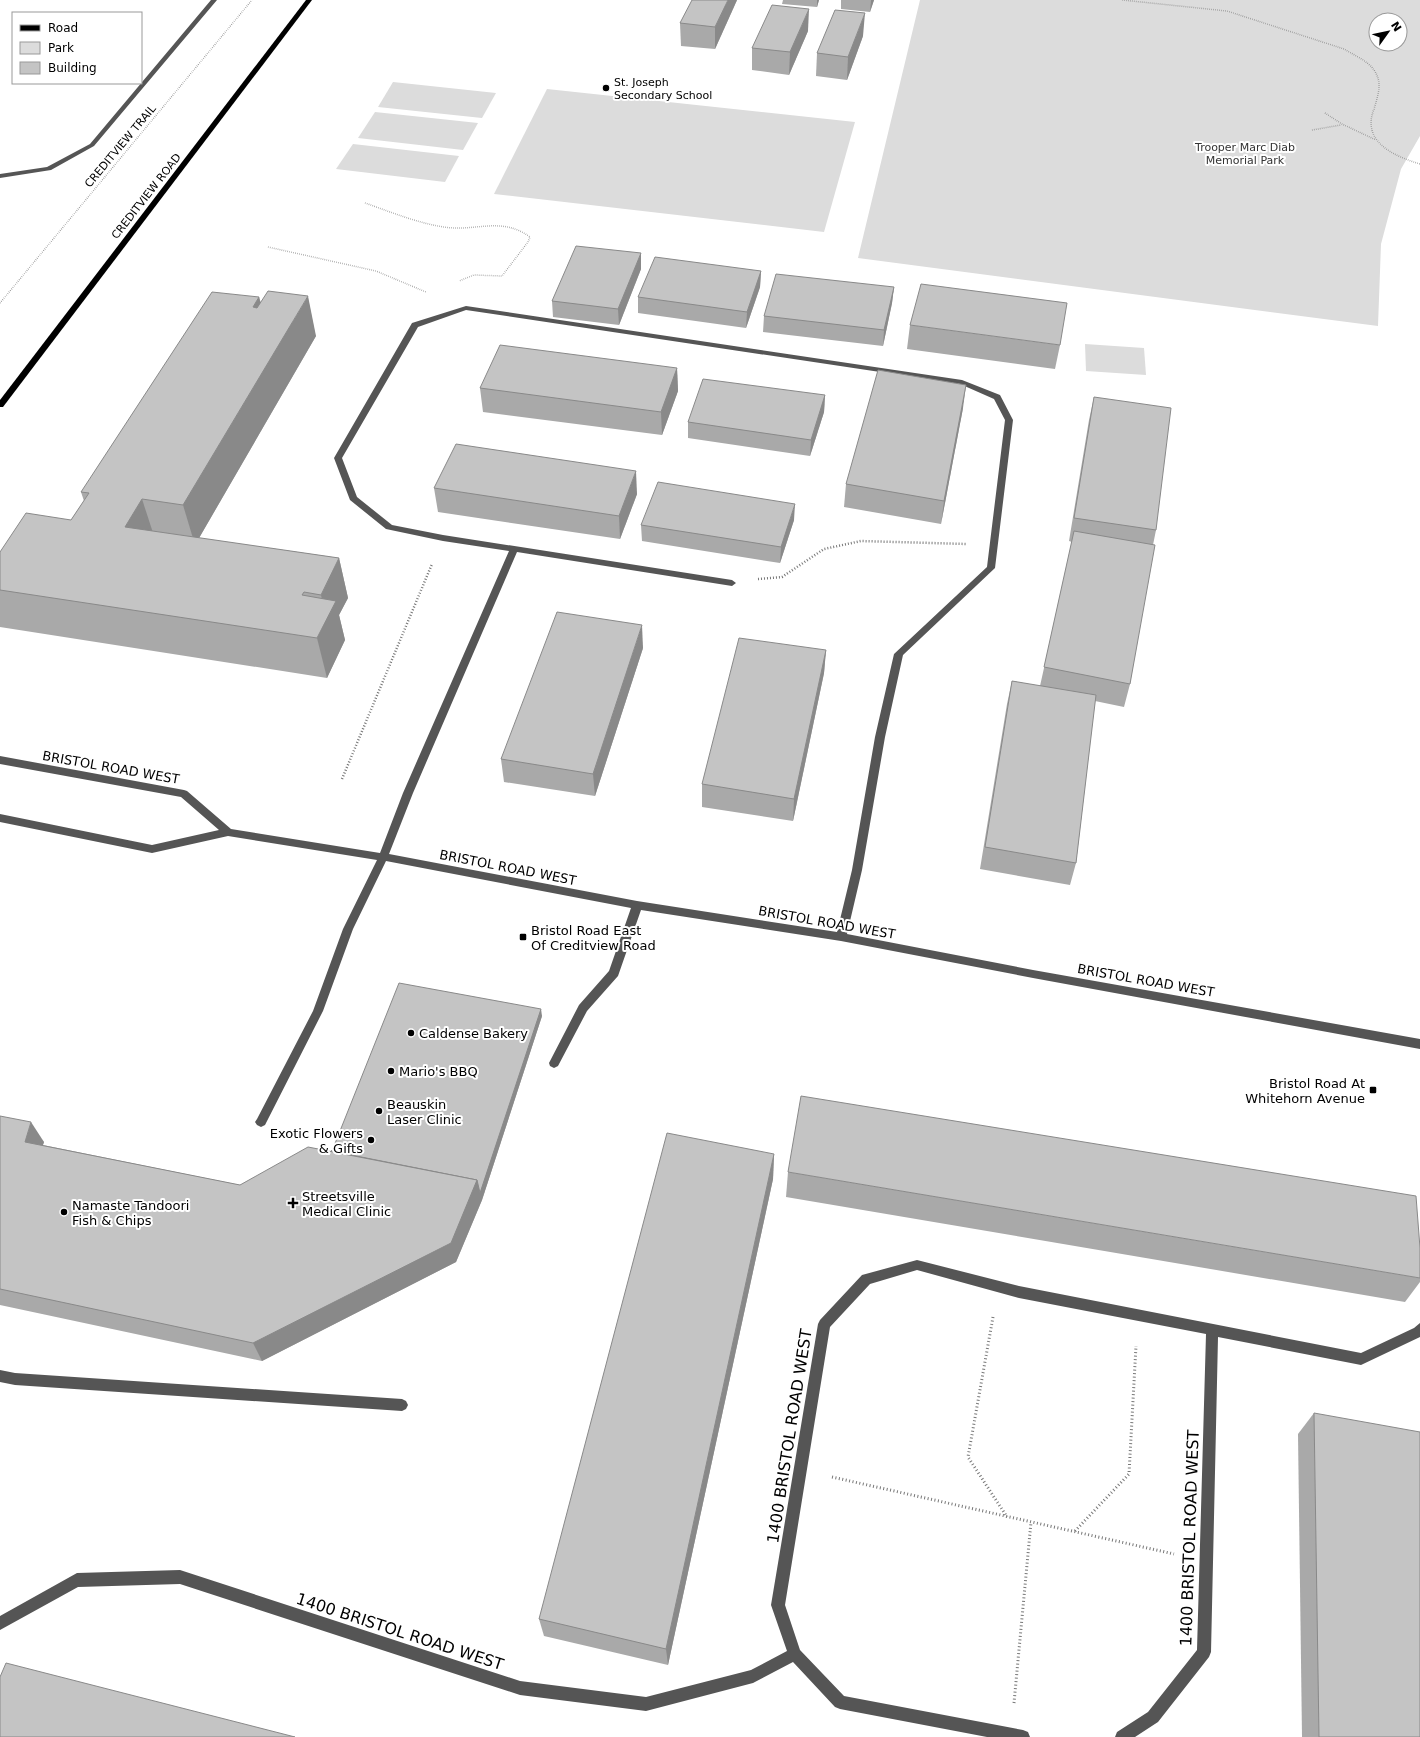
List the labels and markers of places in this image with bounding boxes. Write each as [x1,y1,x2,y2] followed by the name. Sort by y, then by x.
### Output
[614,76,712,102] place label: St. Joseph Secondary School
[601,83,611,93] marker: St. Joseph Secondary School
[531,923,656,953] place label: Bristol Road East Of Creditview Road
[518,932,528,942] marker: Bristol Road East Of Creditview Road
[419,1026,528,1041] place label: Caldense Bakery
[406,1028,416,1038] marker: Caldense Bakery
[399,1064,478,1079] place label: Mario's BBQ
[386,1066,396,1076] marker: Mario's BBQ
[1245,1076,1365,1106] place label: Bristol Road At Whitehorn Avenue
[1368,1085,1378,1095] marker: Bristol Road At Whitehorn Avenue
[387,1097,462,1127] place label: Beauskin Laser Clinic
[374,1106,384,1116] marker: Beauskin Laser Clinic
[270,1126,363,1156] place label: Exotic Flowers & Gifts
[366,1135,376,1145] marker: Exotic Flowers & Gifts
[302,1189,391,1219] place label: Streetsville Medical Clinic
[287,1197,299,1209] marker: Streetsville Medical Clinic
[72,1198,189,1228] place label: Namaste Tandoori Fish & Chips
[59,1207,69,1217] marker: Namaste Tandoori Fish & Chips

